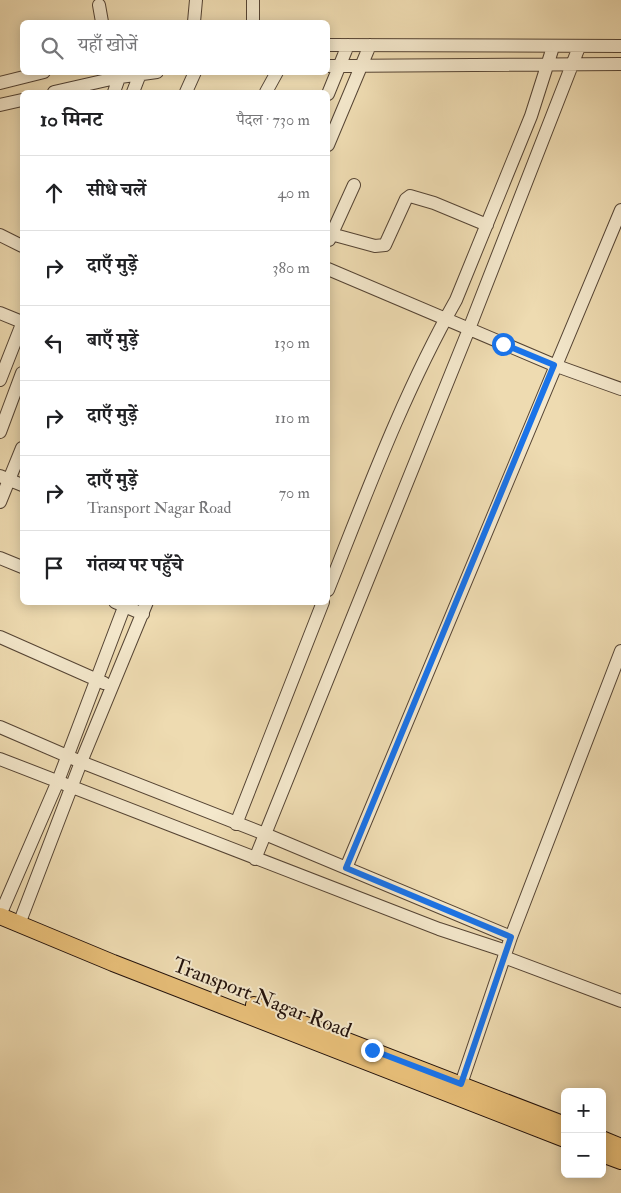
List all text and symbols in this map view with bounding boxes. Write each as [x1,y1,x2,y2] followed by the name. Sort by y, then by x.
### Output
[20,20,330,75] search box
[78,33,138,57] text: यहाँ खोजें
[38,34,66,62] icon: search
[40,106,102,133] text: 10 मिनट
[236,110,310,130] text: पैदल · 730 m
[87,178,146,202] text: सीधे चलें
[40,179,68,207] icon: ahead
[277,183,310,203] text: 40 m
[87,253,138,277] text: दाएँ मुड़ें
[40,254,68,282] icon: right
[272,258,310,278] text: 380 m
[87,328,138,352] text: बाएँ मुड़ें
[40,329,68,357] icon: left
[274,333,310,353] text: 130 m
[492,333,515,356] route start
[87,403,138,427] text: दाएँ मुड़ें
[40,404,68,432] icon: right
[275,408,310,428] text: 110 m
[87,468,138,492] text: दाएँ मुड़ें
[40,479,68,507] icon: right
[279,483,310,503] text: 70 m
[87,498,231,518] text: Transport Nagar Road
[87,553,183,577] text: गंतव्य पर पहुँचे
[40,554,68,582] icon: arrive
[169,951,356,1045] street label: Transport Nagar Road
[361,1039,384,1062] route end
[561,1088,606,1178] map controls
[561,1088,606,1133] button: +
[561,1133,606,1178] button: −

